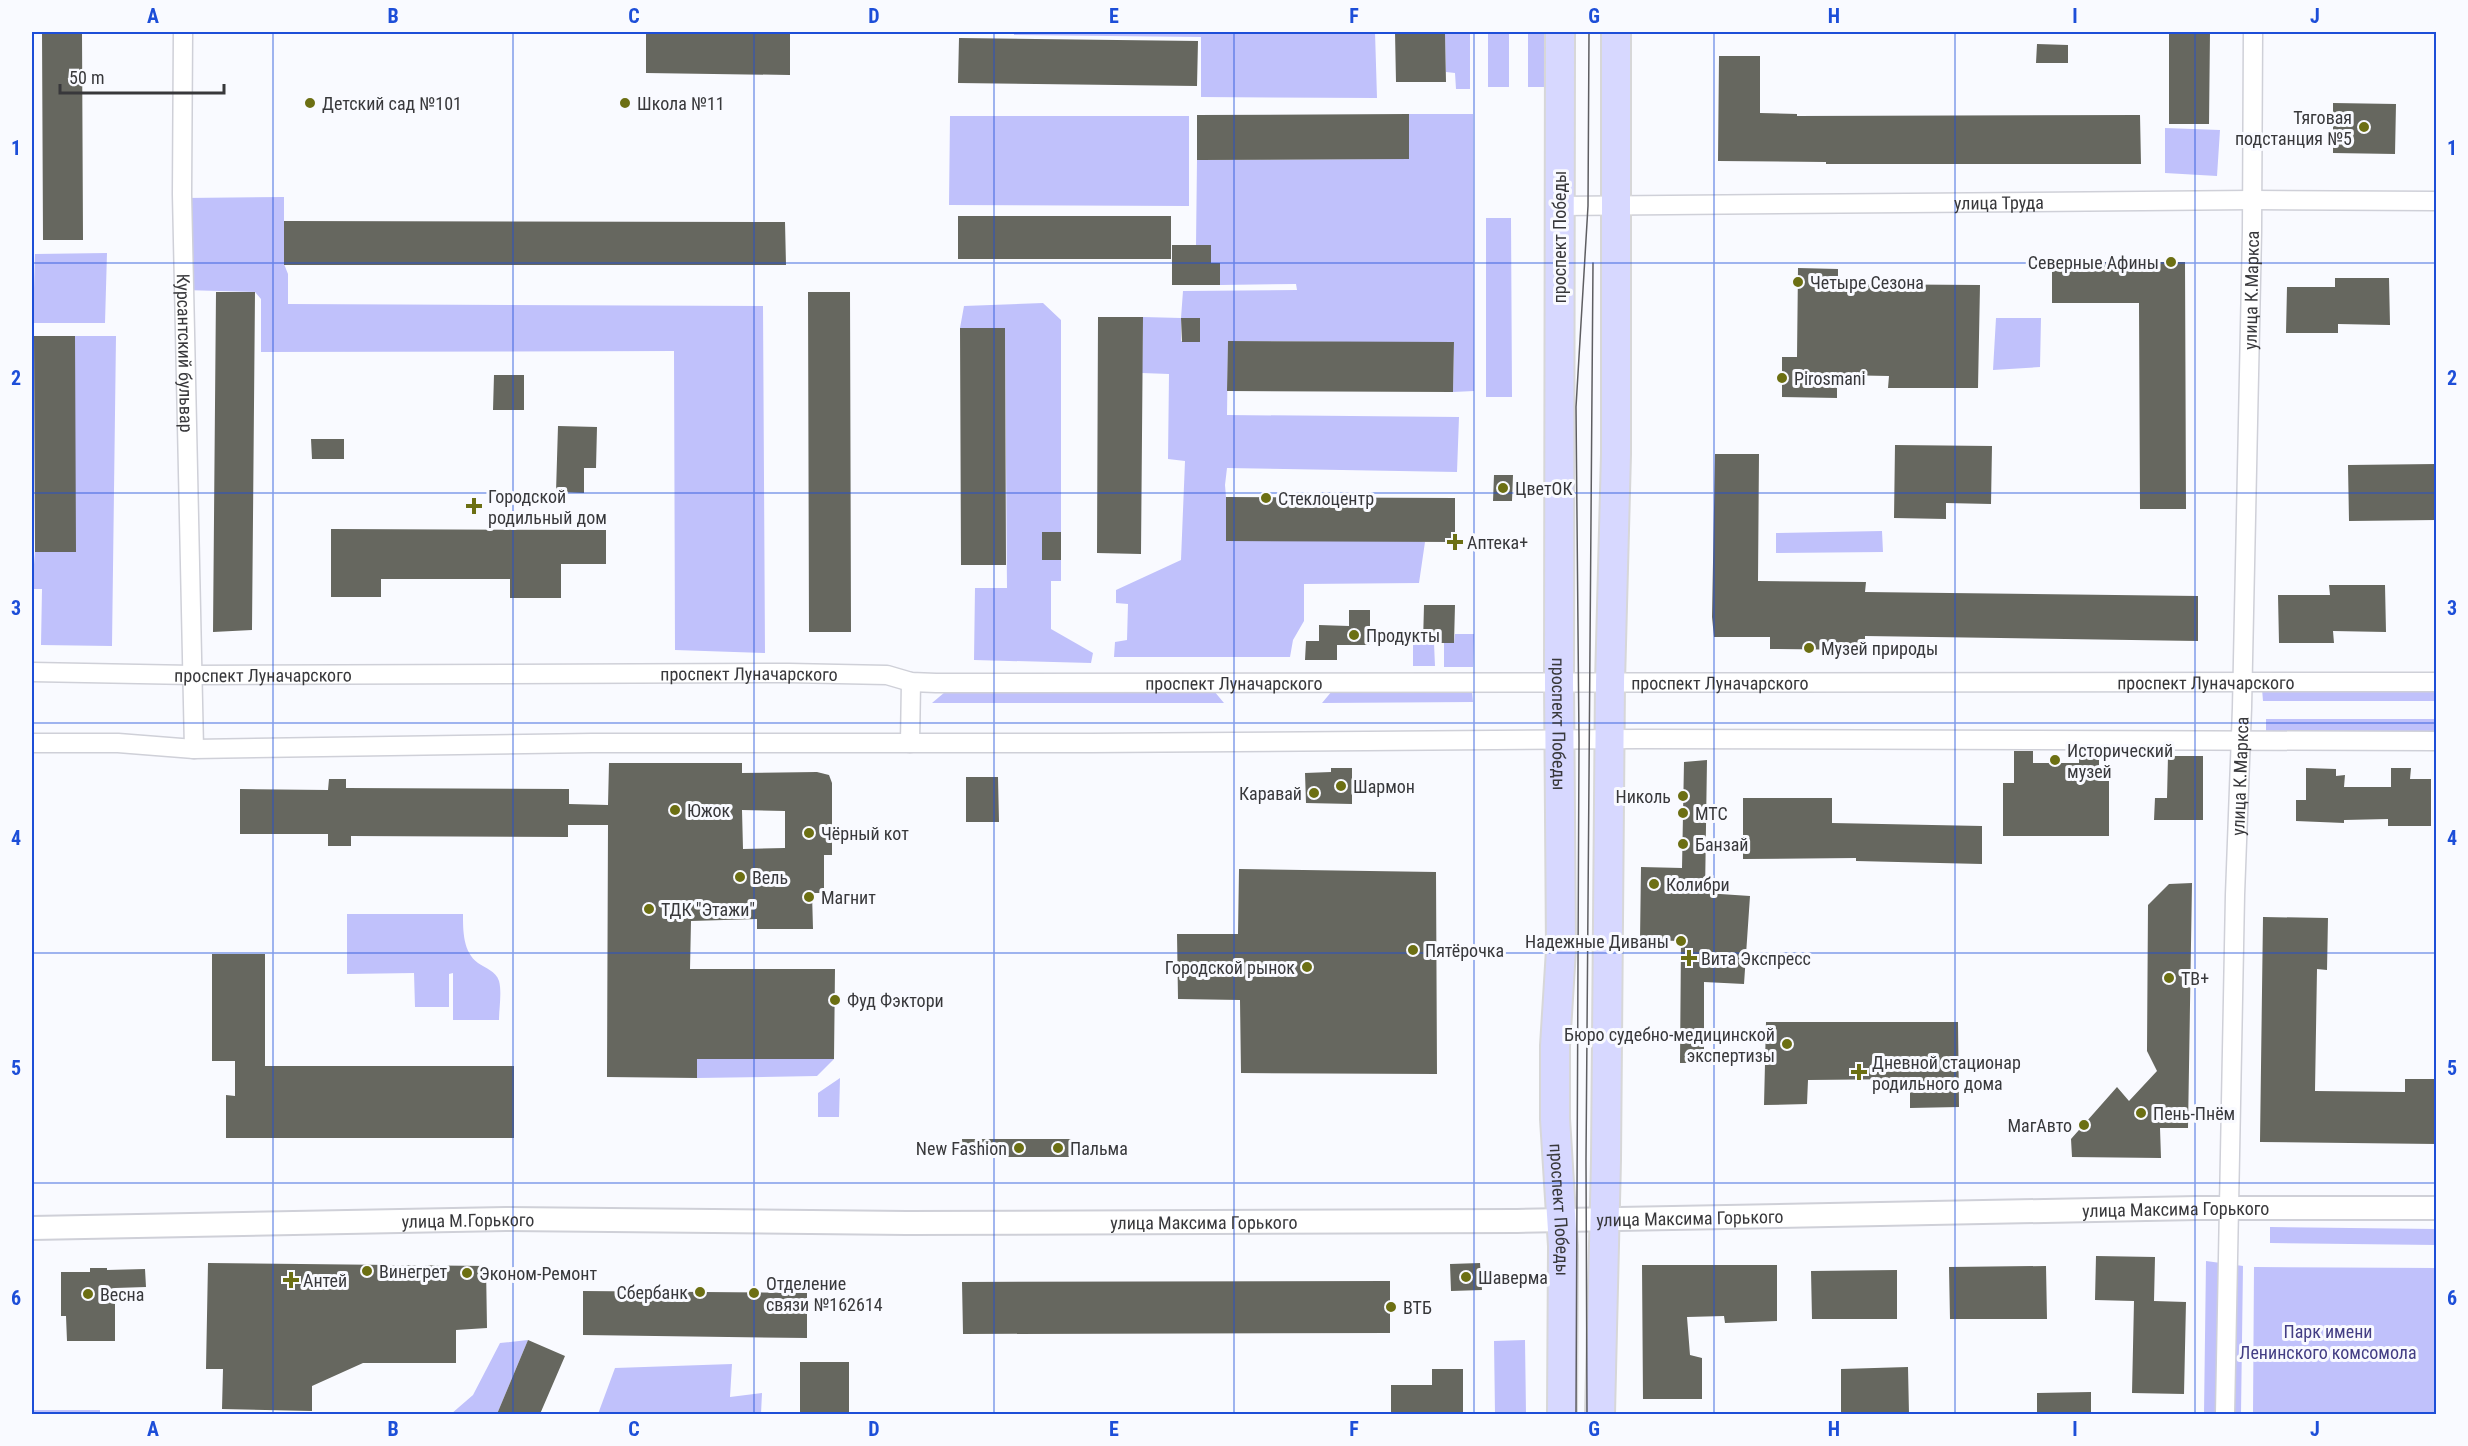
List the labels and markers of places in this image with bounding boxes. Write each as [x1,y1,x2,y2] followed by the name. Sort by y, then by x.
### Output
[322,93,462,114] place label: Детский сад №101
[637,93,725,114] place label: Школа №11
[303,96,317,110] marker: Детский сад №101
[618,96,632,110] marker: Школа №11
[2235,107,2352,149] place label: Тяговая подстанция №5
[2357,120,2371,134] marker: Тяговая подстанция №5
[2028,252,2159,273] place label: Северные Афины
[2164,255,2178,269] marker: Северные Афины
[1810,272,1924,293] place label: Четыре Сезона
[1791,275,1805,289] marker: Четыре Сезона
[1794,368,1866,389] place label: Pirosmani
[1775,371,1789,385] marker: Pirosmani
[1515,478,1572,499] place label: ЦветОК
[1496,481,1510,495] marker: ЦветОК
[488,486,607,528] place label: Городской родильный дом
[1278,488,1374,509] place label: Стеклоцентр
[1259,491,1273,505] marker: Стеклоцентр
[465,497,483,515] marker: Городской родильный дом
[1467,532,1528,553] place label: Аптека+
[1448,535,1462,549] marker: Аптека+
[1366,625,1440,646] place label: Продукты
[1347,628,1361,642] marker: Продукты
[1821,638,1938,659] place label: Музей природы
[1802,641,1816,655] marker: Музей природы
[2067,740,2173,782] place label: Исторический музей
[2048,753,2062,767] marker: Исторический музей
[1353,776,1415,797] place label: Шармон
[1334,779,1348,793] marker: Шармон
[1239,783,1302,804] place label: Каравай
[1307,786,1321,800] marker: Каравай
[1616,786,1671,807] place label: Николь
[1676,789,1690,803] marker: Николь
[687,800,731,821] place label: Южок
[668,803,682,817] marker: Южок
[1695,803,1728,824] place label: МТС
[1676,806,1690,820] marker: МТС
[821,823,909,844] place label: Чёрный кот
[802,826,816,840] marker: Чёрный кот
[1695,834,1749,855] place label: Банзай
[1676,837,1690,851] marker: Банзай
[752,867,788,888] place label: Вель
[733,870,747,884] marker: Вель
[1666,874,1730,895] place label: Колибри
[1647,877,1661,891] marker: Колибри
[821,887,876,908] place label: Магнит
[802,890,816,904] marker: Магнит
[661,899,755,920] place label: ТДК "Этажи"
[642,902,656,916] marker: ТДК "Этажи"
[1525,931,1669,952] place label: Надежные Диваны
[1674,934,1688,948] marker: Надежные Диваны
[1425,940,1504,961] place label: Пятёрочка
[1406,943,1420,957] marker: Пятёрочка
[1701,948,1811,969] place label: Вита Экспресс
[1682,951,1696,965] marker: Вита Экспресс
[1165,957,1295,978] place label: Городской рынок
[1300,960,1314,974] marker: Городской рынок
[2181,968,2209,989] place label: ТВ+
[2162,971,2176,985] marker: ТВ+
[847,990,944,1011] place label: Фуд Фэктори
[828,993,842,1007] marker: Фуд Фэктори
[1564,1024,1775,1066] place label: Бюро судебно-медицинской экспертизы
[1780,1037,1794,1051] marker: Бюро судебно-медицинской экспертизы
[1872,1052,2021,1094] place label: Дневной стационар родильного дома
[1850,1063,1868,1081] marker: Дневной стационар родильного дома
[2153,1103,2235,1124] place label: Пень-Пнём
[2134,1106,2148,1120] marker: Пень-Пнём
[2007,1115,2072,1136] place label: МагАвто
[2077,1118,2091,1132] marker: МагАвто
[916,1138,1007,1159] place label: New Fashion
[1070,1138,1128,1159] place label: Пальма
[1012,1141,1026,1155] marker: New Fashion
[1051,1141,1065,1155] marker: Пальма
[379,1261,447,1282] place label: Винегрет
[479,1263,598,1284] place label: Эконом-Ремонт
[360,1264,374,1278] marker: Винегрет
[460,1266,474,1280] marker: Эконом-Ремонт
[1478,1267,1548,1288] place label: Шаверма
[303,1270,347,1291] place label: Антей
[1459,1270,1473,1284] marker: Шаверма
[284,1273,298,1287] marker: Антей
[766,1273,883,1315] place label: Отделение связи №162614
[617,1282,688,1303] place label: Сбербанк
[100,1284,144,1305] place label: Весна
[693,1285,707,1299] marker: Сбербанк
[747,1286,761,1300] marker: Отделение связи №162614
[81,1287,95,1301] marker: Весна
[1403,1297,1432,1318] place label: ВТБ
[1384,1300,1398,1314] marker: ВТБ

